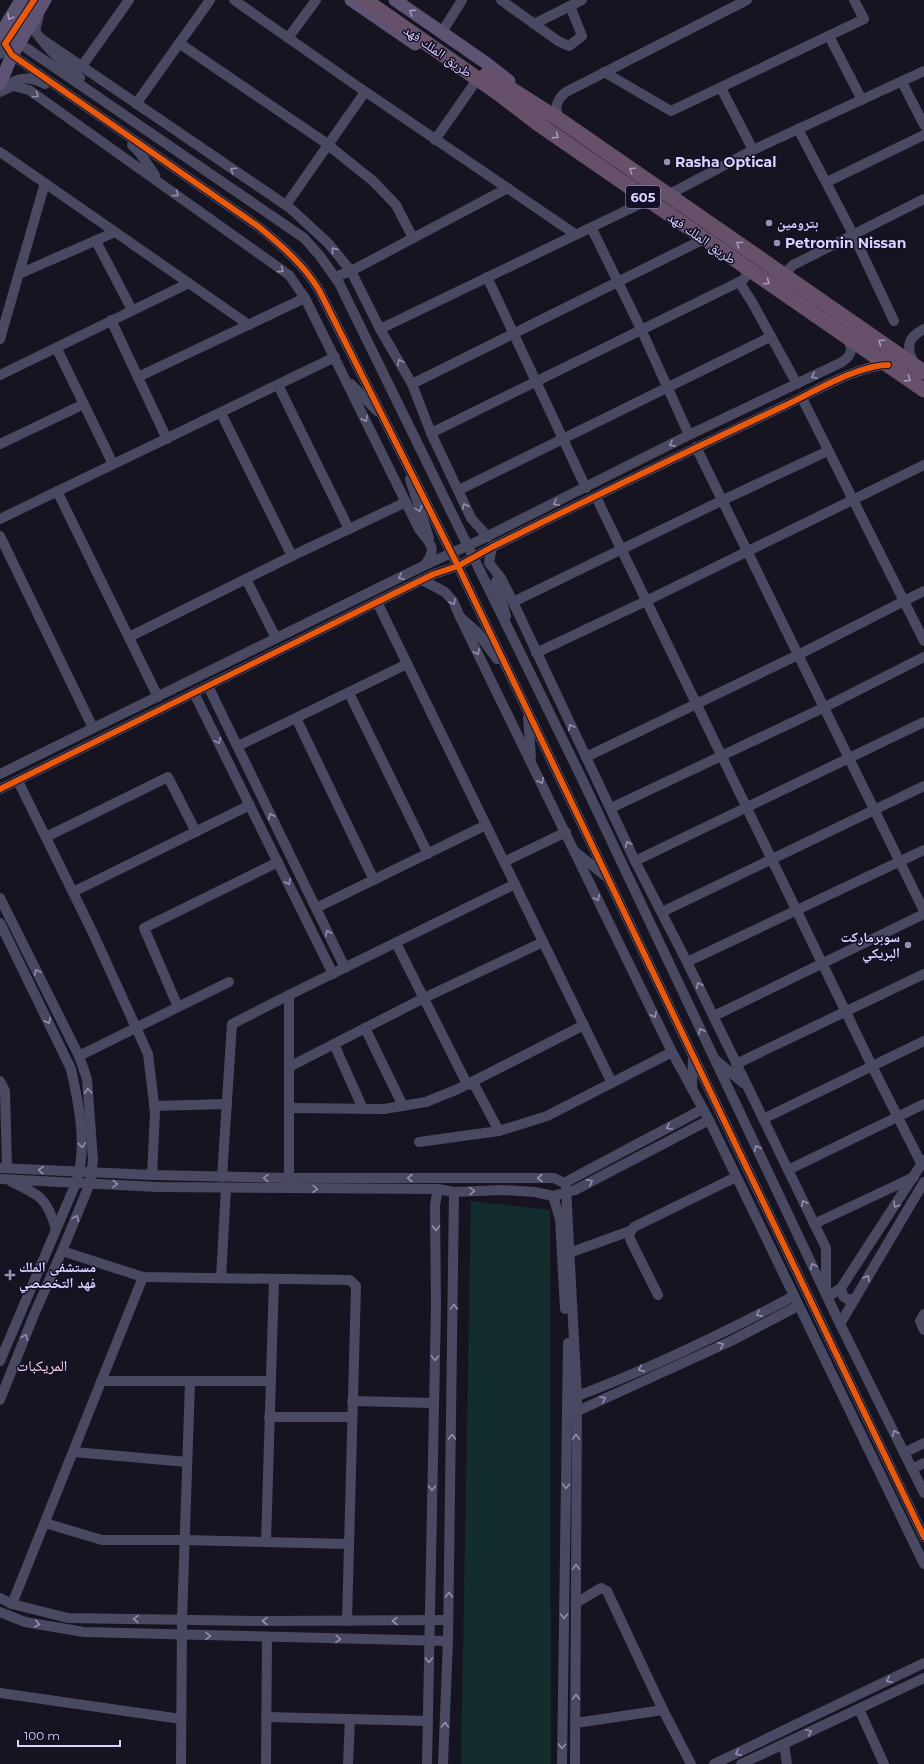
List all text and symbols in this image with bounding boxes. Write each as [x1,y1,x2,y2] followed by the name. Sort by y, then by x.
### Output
[409,9,416,17] one-way arrow
[8,13,15,20] one-way arrow
[400,21,476,82] street label: طريق الملك فهد
[31,90,38,97] one-way arrow
[552,131,559,139] one-way arrow
[675,153,776,171] place label: Rasha Optical
[662,157,672,167] marker: Rasha Optical
[230,167,237,175] one-way arrow
[630,168,637,175] one-way arrow
[626,186,660,208] road number: 605
[172,189,179,196] one-way arrow
[664,208,740,269] street label: طريق الملك فهد
[777,214,819,232] place label: بترومين
[764,218,774,228] marker: بترومين
[785,234,906,252] place label: Petromin Nissan
[772,238,782,248] marker: Petromin Nissan
[736,241,743,249] one-way arrow
[332,248,339,255] one-way arrow
[277,265,284,272] one-way arrow
[762,277,769,284] one-way arrow
[878,340,885,347] one-way arrow
[397,359,404,366] one-way arrow
[811,371,818,379] one-way arrow
[904,374,911,382] one-way arrow
[360,415,368,422] one-way arrow
[668,439,676,447] one-way arrow
[552,498,560,506] one-way arrow
[462,502,470,510] one-way arrow
[414,505,422,512] one-way arrow
[397,572,405,580] one-way arrow
[448,598,455,605] one-way arrow
[472,648,480,655] one-way arrow
[569,723,576,731] one-way arrow
[213,736,221,744] one-way arrow
[536,777,543,785] one-way arrow
[268,813,276,820] one-way arrow
[625,841,633,848] one-way arrow
[283,878,291,886] one-way arrow
[592,894,600,902] one-way arrow
[840,928,900,964] place label: سوبرماركت البريكي
[325,929,333,937] one-way arrow
[903,940,913,950] marker: سوبرماركت البريكي
[34,969,42,977] one-way arrow
[696,982,704,989] one-way arrow
[649,1011,657,1019] one-way arrow
[43,1017,51,1024] one-way arrow
[698,1028,706,1035] one-way arrow
[83,1088,92,1094] one-way arrow
[665,1122,673,1130] one-way arrow
[77,1142,86,1148] one-way arrow
[754,1145,762,1153] one-way arrow
[38,1166,44,1174] one-way arrow
[263,1173,269,1182] one-way arrow
[407,1174,413,1182] one-way arrow
[537,1174,543,1182] one-way arrow
[112,1179,118,1188] one-way arrow
[585,1179,593,1187] one-way arrow
[312,1184,318,1193] one-way arrow
[469,1187,475,1196] one-way arrow
[801,1200,809,1207] one-way arrow
[893,1201,900,1208] one-way arrow
[71,1215,79,1223] one-way arrow
[431,1225,440,1231] one-way arrow
[19,1258,96,1294] place label: مستشفى الملك فهد التخصصي
[810,1263,818,1270] one-way arrow
[4,1269,16,1281] marker: مستشفى الملك فهد التخصصي
[862,1275,869,1282] one-way arrow
[449,1304,458,1310] one-way arrow
[756,1310,763,1317] one-way arrow
[20,1334,28,1341] one-way arrow
[716,1342,724,1350] one-way arrow
[431,1355,439,1361] one-way arrow
[17,1356,67,1375] district label: المريكبات
[638,1365,645,1373] one-way arrow
[598,1396,606,1404] one-way arrow
[892,1429,899,1437] one-way arrow
[447,1434,456,1440] one-way arrow
[572,1434,580,1440] one-way arrow
[562,1483,570,1489] one-way arrow
[428,1485,437,1491] one-way arrow
[572,1564,580,1570] one-way arrow
[445,1592,453,1598] one-way arrow
[560,1613,568,1619] one-way arrow
[133,1615,139,1623] one-way arrow
[262,1617,268,1625] one-way arrow
[392,1617,398,1625] one-way arrow
[34,1619,40,1628] one-way arrow
[205,1632,211,1640] one-way arrow
[335,1635,341,1643] one-way arrow
[425,1657,433,1663] one-way arrow
[886,1676,893,1683] one-way arrow
[572,1694,580,1700] one-way arrow
[18,1722,120,1748] scale bar
[441,1722,449,1728] one-way arrow
[24,1728,60,1743] text: 100 m
[806,1729,813,1737] one-way arrow
[558,1743,566,1749] one-way arrow
[735,1748,742,1756] one-way arrow

